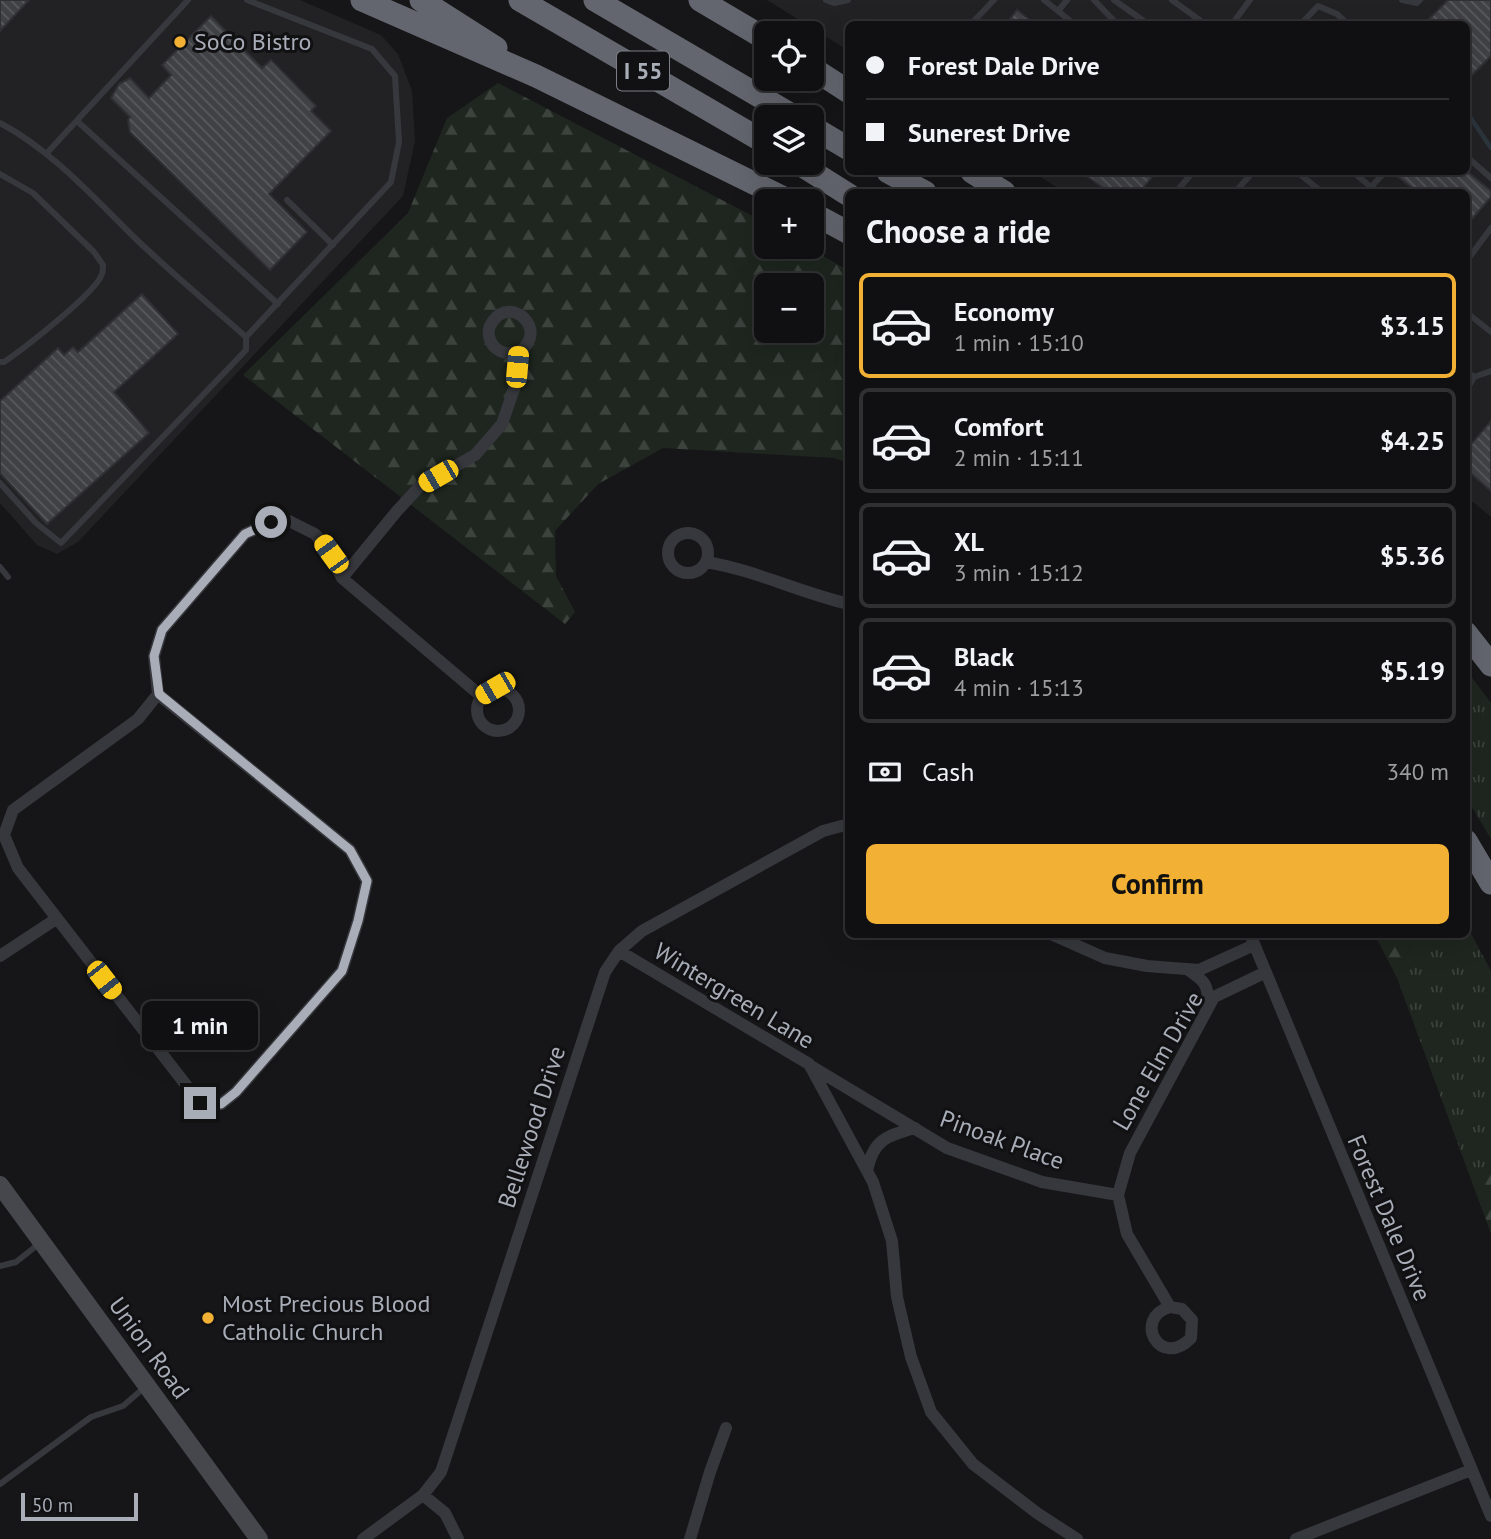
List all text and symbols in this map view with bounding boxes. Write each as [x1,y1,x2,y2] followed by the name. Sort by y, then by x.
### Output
[754,21,824,343] map controls
[754,21,824,91] button: locate
[194,26,311,57] place label: SoCo Bistro
[172,34,188,50] marker: SoCo Bistro
[908,49,1100,82] text: Forest Dale Drive
[617,52,669,90] road number: I 55
[754,105,824,175] button: layers
[908,116,1070,149] text: Sunerest Drive
[754,189,824,259] button: +
[866,210,1051,252] text: Choose a ride
[754,273,824,343] button: −
[870,294,933,357] icon: car
[954,295,1054,328] text: Economy
[1380,309,1445,342] text: $3.15
[954,328,1084,357] text: 1 min · 15:10
[505,345,530,389] car
[870,409,933,472] icon: car
[954,410,1044,443] text: Comfort
[1380,424,1445,457] text: $4.25
[954,443,1084,472] text: 2 min · 15:11
[415,456,462,496] car
[255,506,287,538] route start
[870,524,933,587] icon: car
[954,525,984,558] text: XL
[311,531,352,577] car
[1380,539,1445,572] text: $5.36
[954,558,1084,587] text: 3 min · 15:12
[870,639,933,702] icon: car
[954,640,1014,673] text: Black
[1380,654,1445,687] text: $5.19
[472,668,519,708] car
[954,673,1084,702] text: 4 min · 15:13
[866,753,904,791] icon: cash
[922,755,974,788] text: Cash
[1387,757,1449,786] text: 340 m
[866,844,1449,924] button: Confirm
[648,936,820,1056] street label: Wintergreen Lane
[83,957,126,1003] car
[1105,986,1210,1136] street label: Lone Elm Drive
[142,1002,258,1050] callout: 1 min
[172,1011,228,1040] text: 1 min
[491,1042,572,1212] street label: Bellewood Drive
[184,1087,216,1119] route end
[936,1103,1068,1176] street label: Pinoak Place
[1341,1130,1438,1305] street label: Forest Dale Drive
[222,1288,430,1347] place label: Most Precious Blood Catholic Church
[102,1291,197,1405] street label: Union Road
[200,1310,216,1326] marker: Most Precious Blood Catholic Church
[21,1490,138,1522] scale bar
[32,1493,73,1517] text: 50 m

